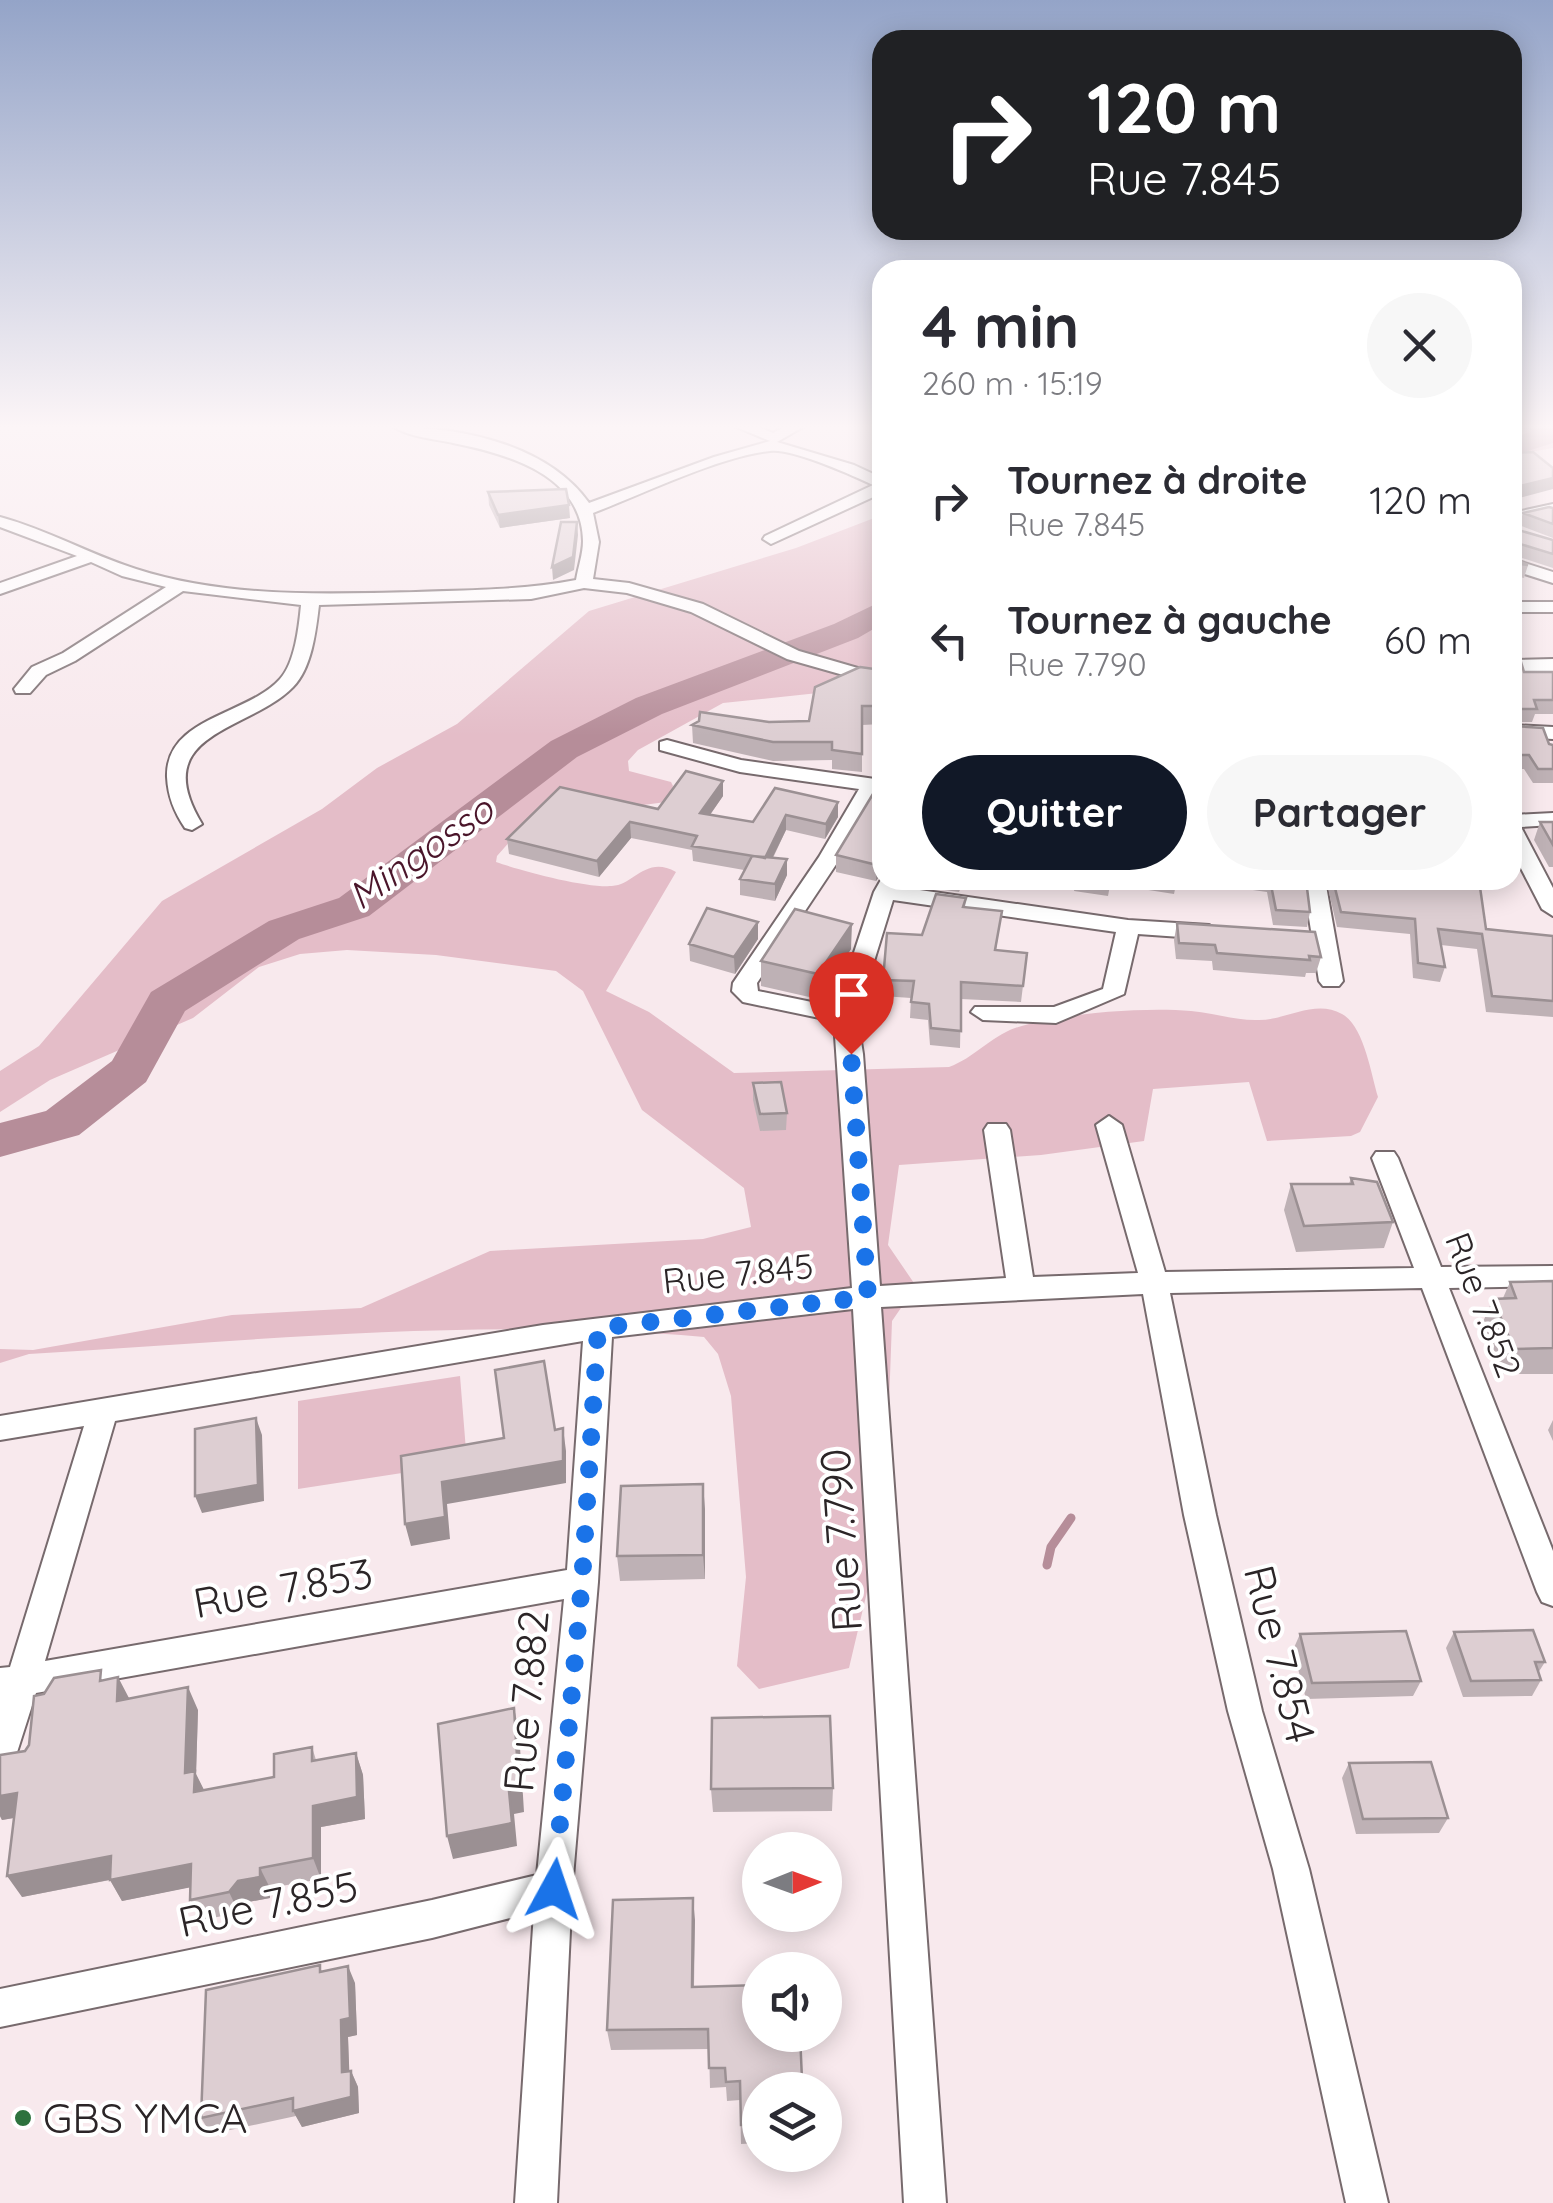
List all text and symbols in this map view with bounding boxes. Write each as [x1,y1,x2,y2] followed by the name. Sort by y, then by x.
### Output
[1087,63,1281,151] text: 120 m
[922,70,1052,200] icon: right
[1087,150,1281,206] text: Rue 7.845
[922,288,1079,363] text: 4 min
[1367,293,1472,398] button: close
[922,363,1103,403] text: 260 m · 15:19
[1007,456,1307,504] text: Tournez à droite
[922,473,977,528] icon: right
[1369,476,1472,524] text: 120 m
[1007,504,1145,544] text: Rue 7.845
[1007,596,1332,644] text: Tournez à gauche
[922,613,977,668] icon: left
[1384,616,1472,664] text: 60 m
[1007,644,1147,684] text: Rue 7.790
[922,755,1187,870] button: Quitter
[1207,755,1472,870] button: Partager
[339,784,504,919] water label: Mingosso
[809,952,894,1055] pin
[824,967,879,1022] icon: arrive
[1436,1226,1532,1383] street label: Rue 7.852
[660,1243,815,1303] street label: Rue 7.845
[808,1447,873,1633] street label: Rue 7.790
[189,1546,377,1629] street label: Rue 7.853
[1233,1560,1328,1748] street label: Rue 7.854
[491,1608,560,1794] street label: Rue 7.882
[742,1832,842,1932] north arrow
[742,1832,842,2172] map controls
[502,1837,606,1941] position arrow
[173,1859,362,1948] street label: Rue 7.855
[742,1952,842,2052] button: sound
[742,2072,842,2172] button: layers
[43,2091,247,2144] place label: GBS YMCA
[12,2107,34,2129] marker: GBS YMCA

